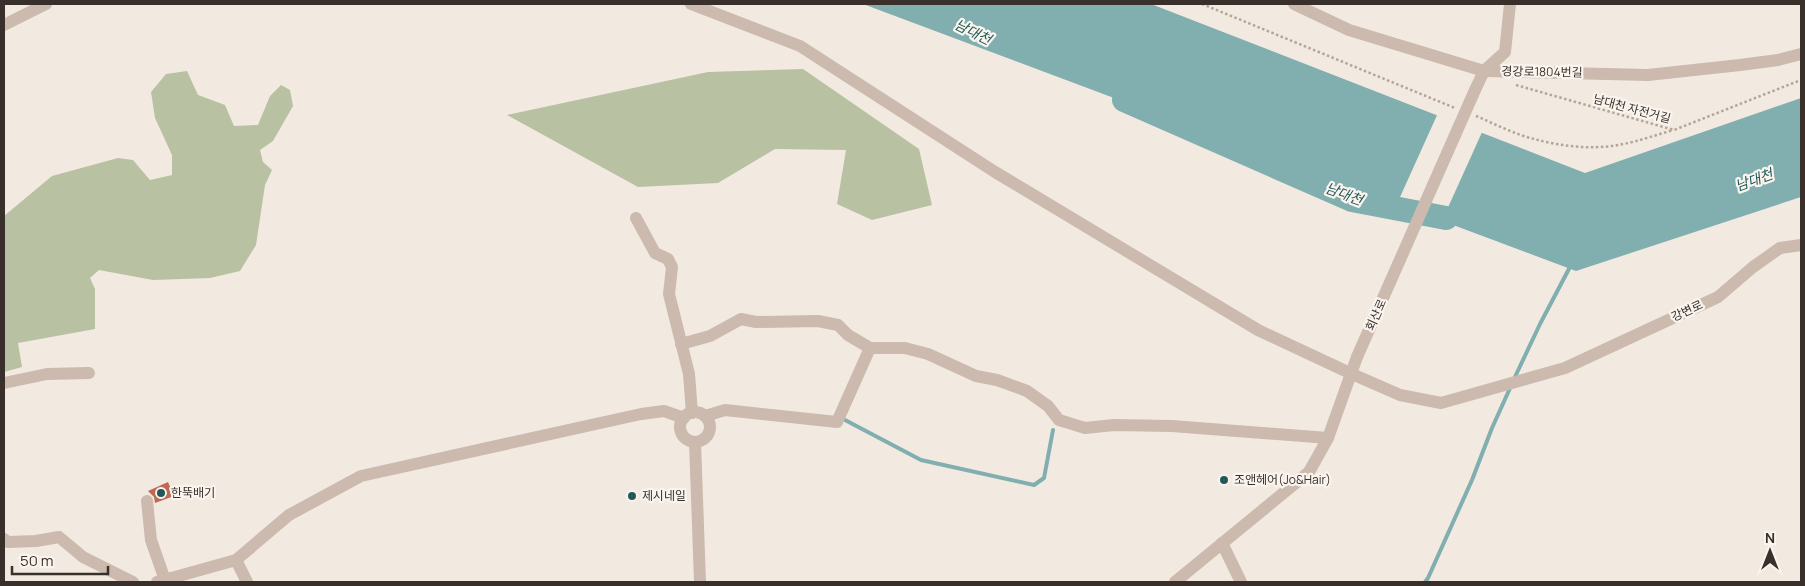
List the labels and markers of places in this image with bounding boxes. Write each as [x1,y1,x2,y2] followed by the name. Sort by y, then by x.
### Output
[1234,471,1331,488] place label: 조앤헤어(Jo&Hair)
[1218,474,1230,486] marker: 조앤헤어(Jo&Hair)
[171,484,215,501] place label: 한뚝배기
[155,487,167,499] marker: 한뚝배기
[642,487,686,504] place label: 제시네일
[626,490,638,502] marker: 제시네일

